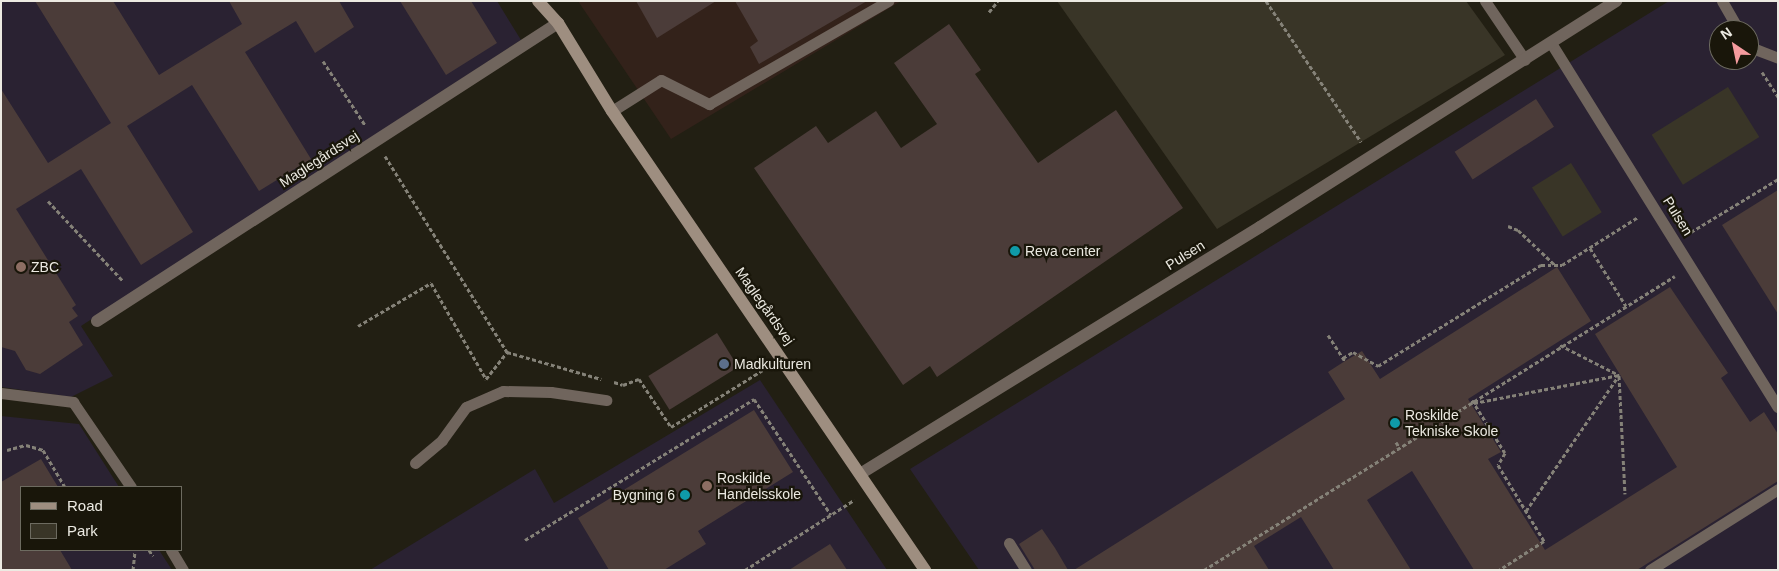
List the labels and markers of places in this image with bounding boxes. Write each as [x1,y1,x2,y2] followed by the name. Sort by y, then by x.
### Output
[1025,243,1100,259] place label: Reva center
[1009,245,1021,257] marker: Reva center
[31,259,59,275] place label: ZBC
[15,261,27,273] marker: ZBC
[734,356,811,372] place label: Madkulturen
[718,358,730,370] marker: Madkulturen
[1405,407,1498,440] place label: Roskilde Tekniske Skole
[1389,417,1401,429] marker: Roskilde Tekniske Skole
[717,470,801,502] place label: Roskilde Handelsskole
[701,480,713,492] marker: Roskilde Handelsskole
[613,487,675,503] place label: Bygning 6
[679,489,691,501] marker: Bygning 6

